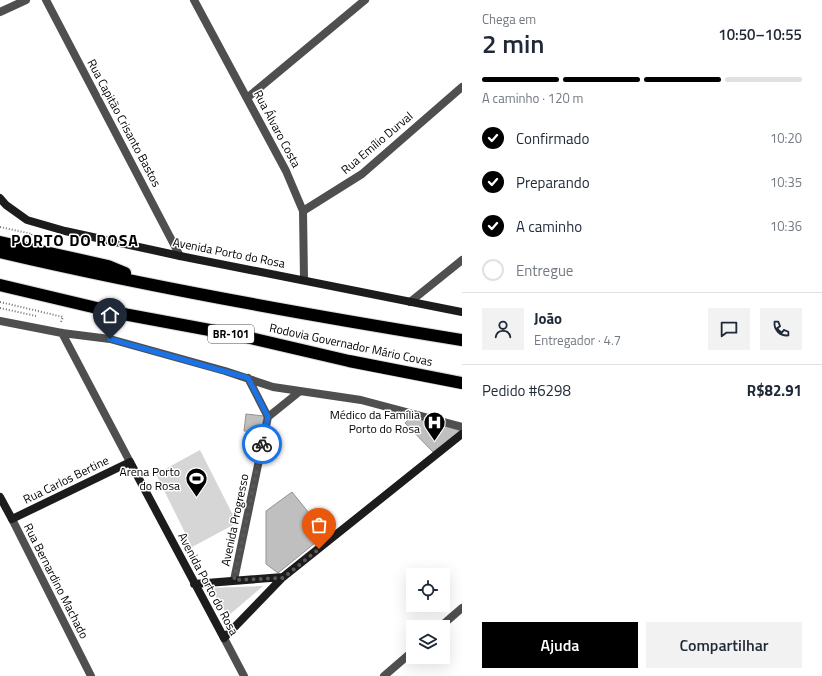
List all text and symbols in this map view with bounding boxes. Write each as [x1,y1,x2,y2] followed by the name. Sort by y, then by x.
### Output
[482,9,536,29] text: Chega em
[718,23,802,46] text: 10:50–10:55
[482,24,545,63] text: 2 min
[83,55,167,191] street label: Rua Capitão Crisanto Bastos
[249,87,306,171] street label: Rua Álvaro Costa
[482,88,583,108] text: A caminho · 120 m
[337,107,417,178] street label: Rua Emílio Durval
[482,127,504,149] icon: check
[516,127,589,150] text: Confirmado
[770,128,802,148] text: 10:20
[482,171,504,193] icon: check
[516,171,590,194] text: Preparando
[770,172,802,192] text: 10:35
[482,215,504,237] icon: check
[516,215,582,238] text: A caminho
[770,216,802,236] text: 10:36
[11,228,139,252] district label: PORTO DO ROSA
[171,232,287,273] street label: Avenida Porto do Rosa
[516,259,573,282] text: Entregue
[93,298,127,339] pin
[99,304,121,326] icon: home
[534,307,562,330] text: João
[482,308,524,350] button: person
[708,308,750,350] button: chat
[760,308,802,350] button: phone
[268,318,435,371] street label: Rodovia Governador Mário Covas
[208,325,254,343] road number: BR-101
[534,330,621,350] text: Entregador · 4.7
[482,379,571,402] text: Pedido #6298
[747,379,802,402] text: R$82.91
[330,405,420,438] place label: Médico da Família Porto do Rosa
[422,409,448,442] hospital icon: Médico da Família Porto do Rosa
[242,424,282,464] courier
[251,433,273,455] icon: bike
[20,451,112,509] street label: Rua Carlos Bertine
[120,462,180,495] place label: Arena Porto do Rosa
[183,466,209,499] sports icon: Arena Porto do Rosa
[215,472,254,568] street label: Avenida Progresso
[302,508,336,549] pin
[308,514,330,536] icon: bag
[19,520,94,642] street label: Rua Bernardino Machado
[173,529,244,639] street label: Avenida Porto do Rosa
[406,568,450,664] map controls
[406,568,450,612] button: locate
[406,620,450,664] button: layers
[482,622,638,668] button: Ajuda
[646,622,802,668] button: Compartilhar

